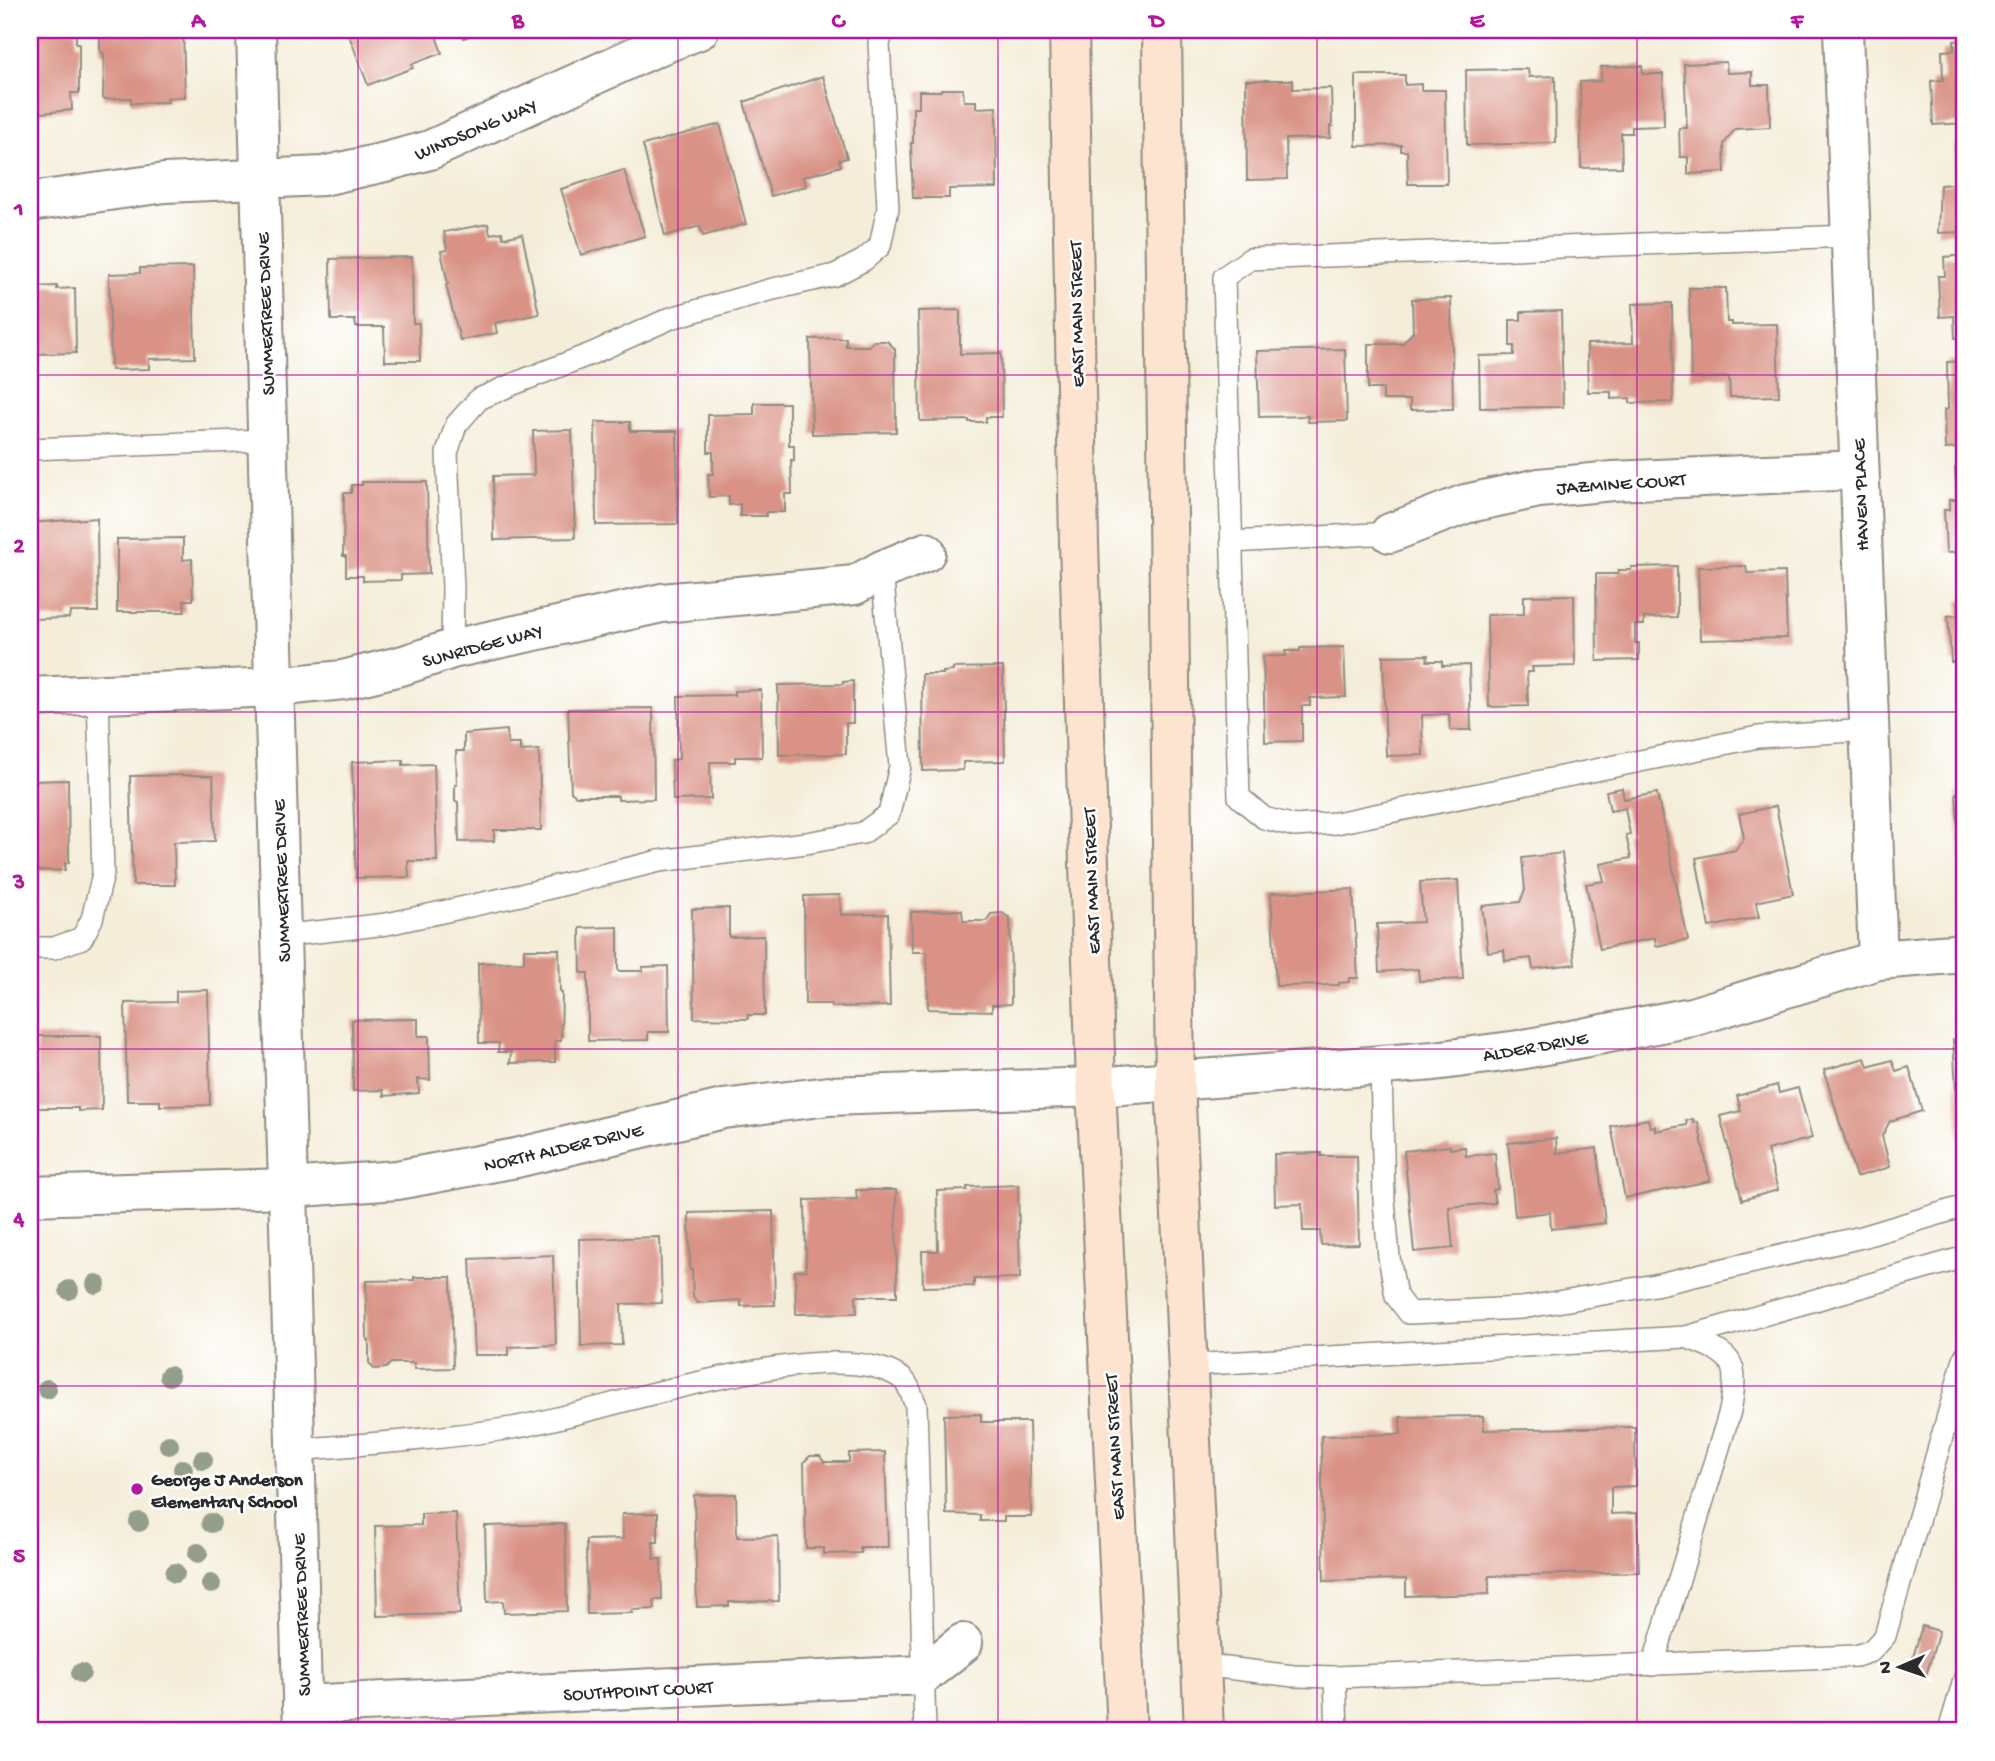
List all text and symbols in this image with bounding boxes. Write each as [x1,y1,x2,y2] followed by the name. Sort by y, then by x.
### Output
[190,9,206,36] text: A
[511,9,525,36] text: B
[832,9,847,36] text: C
[1148,9,1166,36] text: D
[1470,9,1486,36] text: E
[1790,9,1805,36] text: F
[412,95,541,167] street label: WINDSONG WAY
[13,197,24,224] text: 1
[253,231,282,396] street label: SUMMERTREE DRIVE
[1066,240,1091,387] street label: EAST MAIN STREET
[1849,437,1876,551] street label: HAVEN PLACE
[1556,469,1688,501] street label: JAZMINE COURT
[13,534,25,561] text: 2
[420,620,546,674] street label: SUNRIDGE WAY
[269,798,298,963] street label: SUMMERTREE DRIVE
[1079,807,1108,955] street label: EAST MAIN STREET
[12,870,25,897] text: 3
[1481,1028,1591,1069] street label: ALDER DRIVE
[482,1120,647,1179] street label: NORTH ALDER DRIVE
[13,1207,25,1234] text: 4
[1101,1372,1132,1521] street label: EAST MAIN STREET
[151,1470,304,1515] place label: George J Anderson Elementary School
[129,1481,145,1497] marker: George J Anderson Elementary School
[289,1532,318,1697] street label: SUMMERTREE DRIVE
[13,1544,25,1571] text: 5
[1866,1632,1936,1702] north arrow
[1875,1661,1898,1674] text: N
[563,1677,714,1708] street label: SOUTHPOINT COURT

